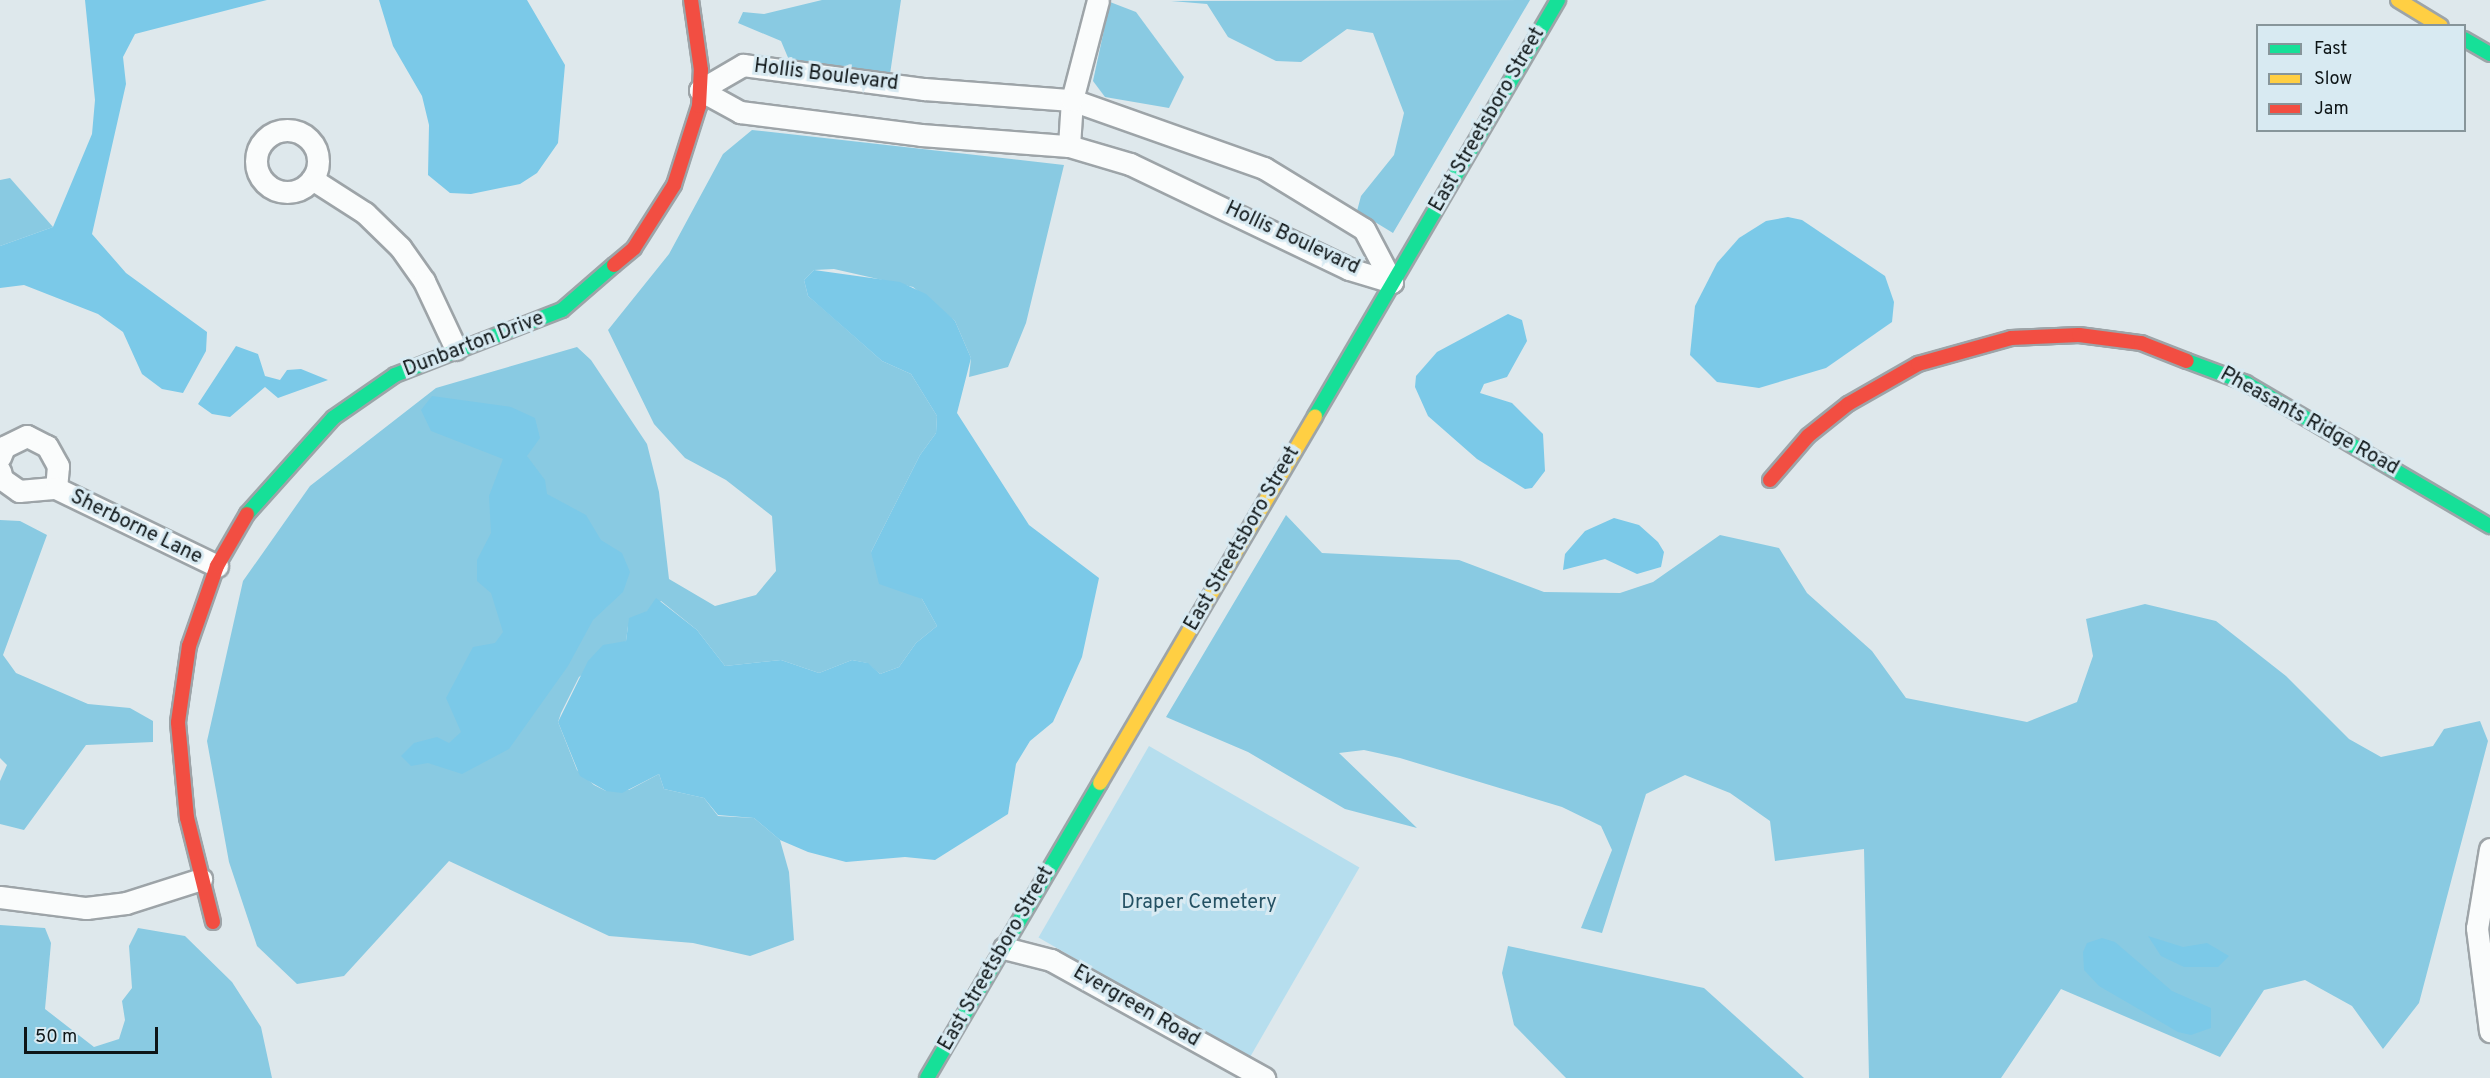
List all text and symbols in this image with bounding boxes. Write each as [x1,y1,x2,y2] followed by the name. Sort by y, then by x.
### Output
[1425,24,1551,216] street label: East Streetsboro Street
[2256,24,2466,132] legend
[2314,38,2347,61] text: Fast
[752,55,900,97] street label: Hollis Boulevard
[2314,68,2352,91] text: Slow
[2314,98,2349,121] text: Jam
[1221,197,1363,281] street label: Hollis Boulevard
[400,307,548,383] street label: Dunbarton Drive
[2216,363,2402,481] street label: Pheasants Ridge Road
[1180,443,1306,635] street label: East Streetsboro Street
[66,486,206,570] street label: Sherborne Lane
[934,863,1060,1055] street label: East Streetsboro Street
[1121,891,1277,915] park label: Draper Cemetery
[1068,961,1204,1053] street label: Evergreen Road
[27,1015,160,1053] scale bar
[35,1026,77,1049] text: 50 m

